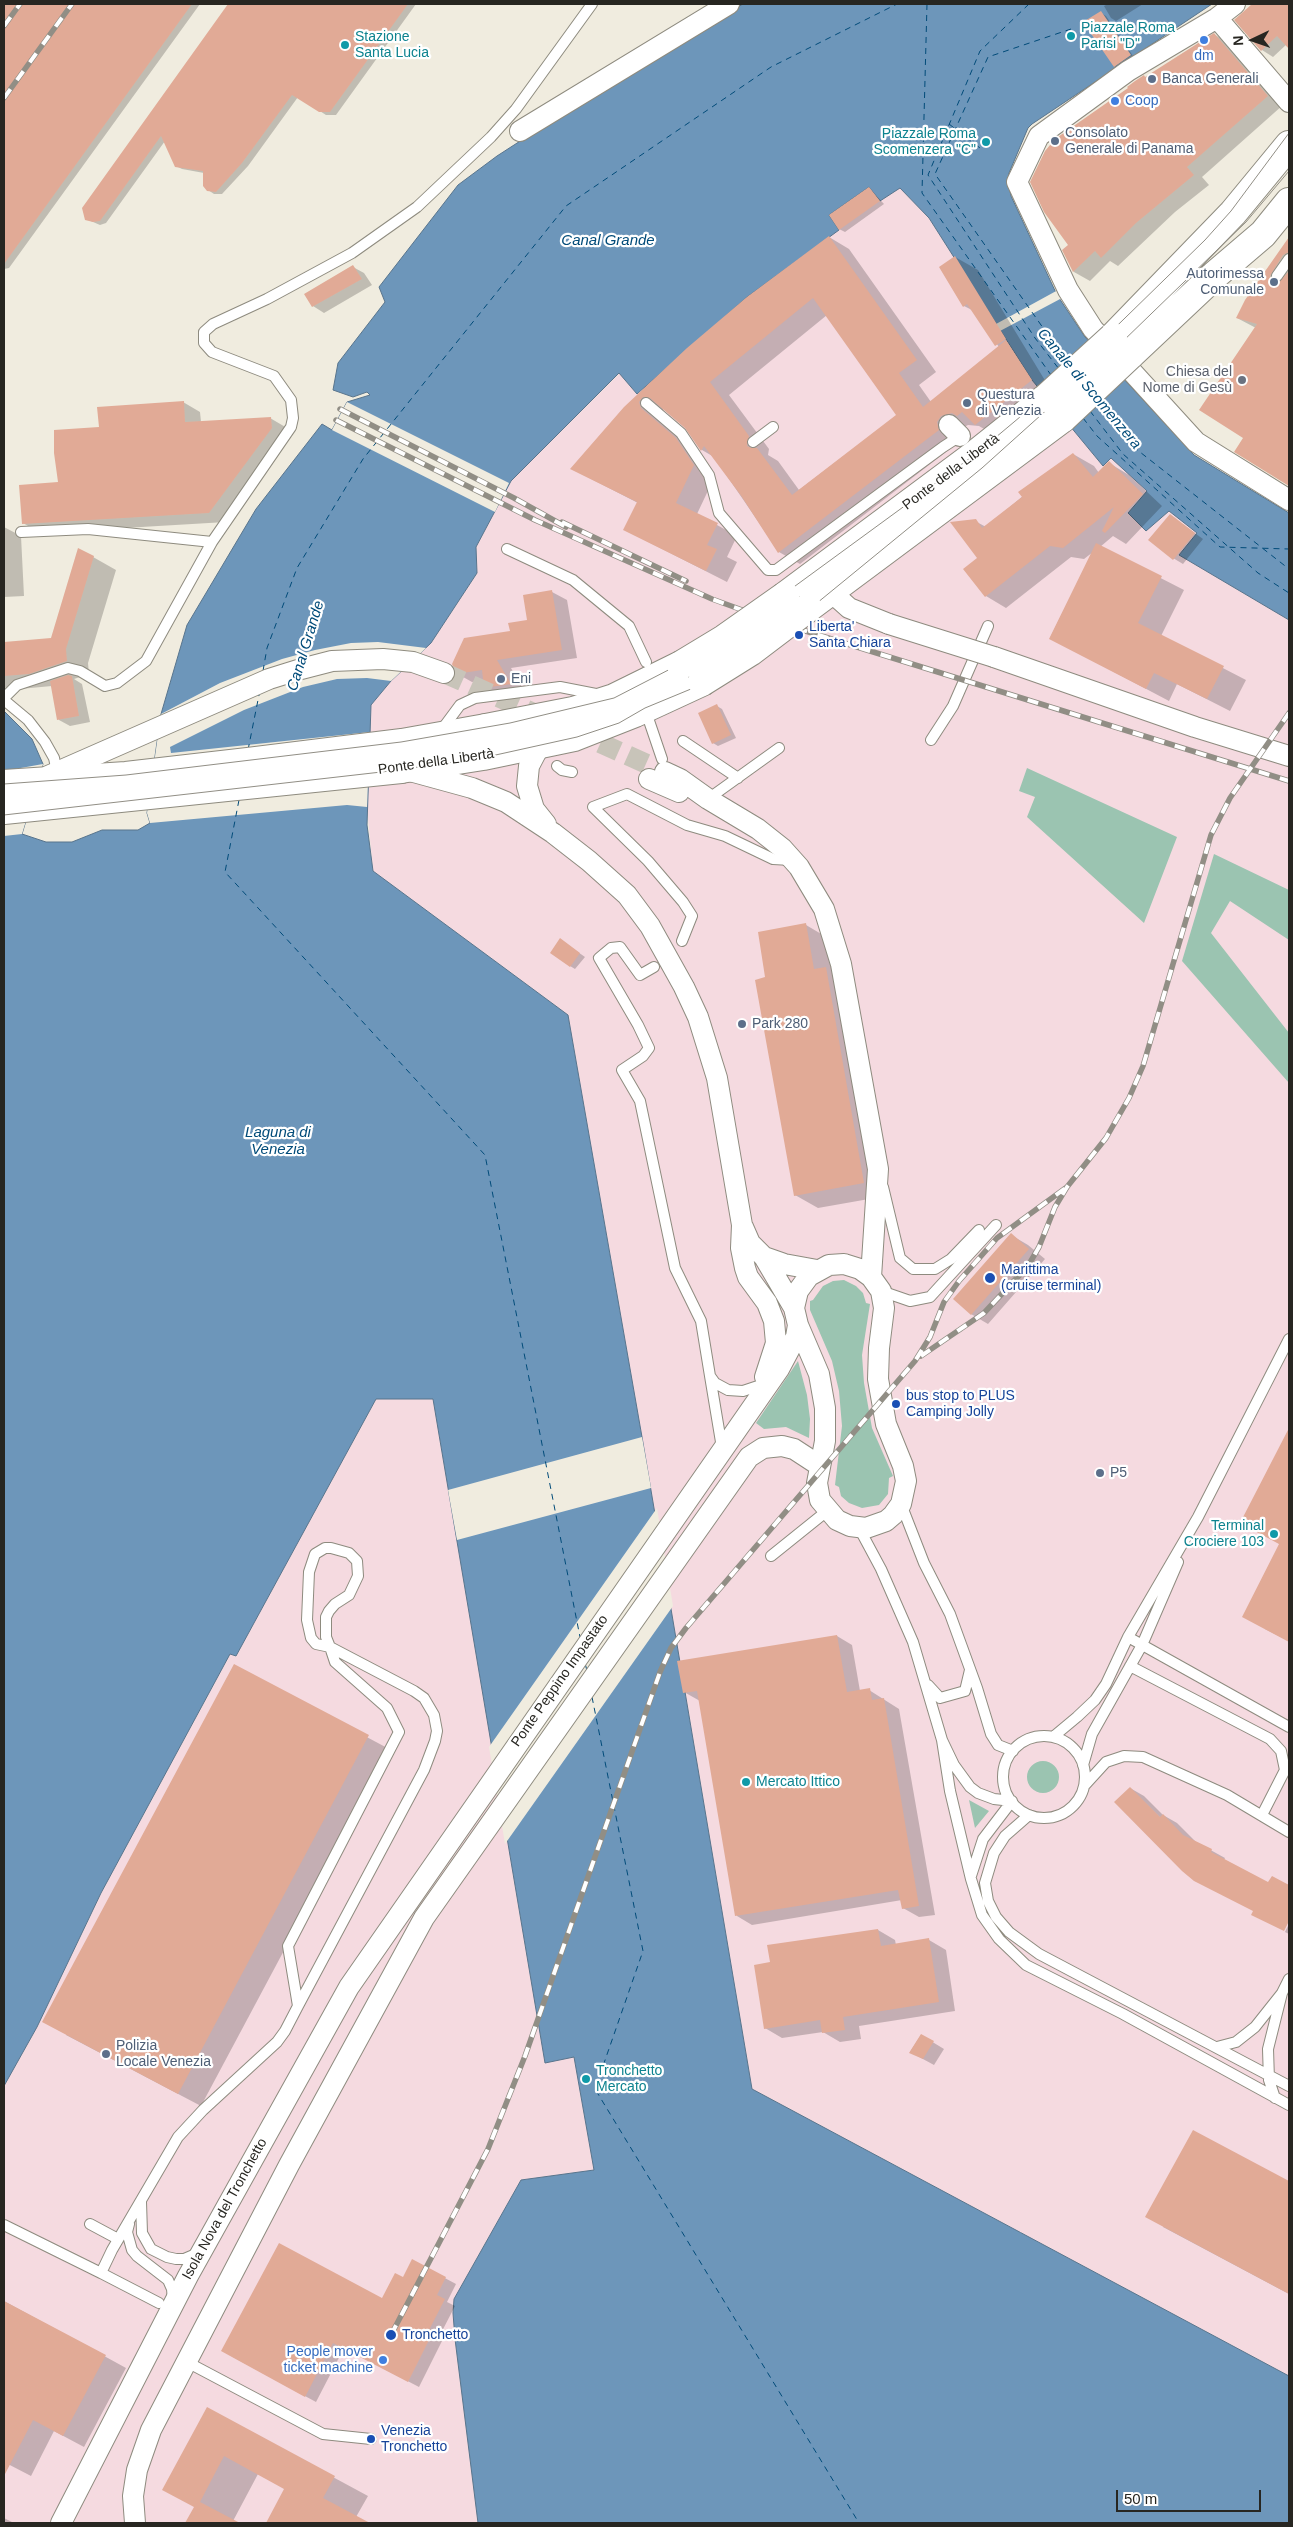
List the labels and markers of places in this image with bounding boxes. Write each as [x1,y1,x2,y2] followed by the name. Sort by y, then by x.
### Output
[1081,20,1175,52] place label: Piazzale Roma Parisi "D"
[355,29,429,62] place label: Stazione Santa Lucia
[1065,30,1077,42] marker: Piazzale Roma Parisi "D"
[1198,34,1210,46] marker: dm
[339,39,351,51] marker: Stazione Santa Lucia
[1194,48,1214,64] place label: dm
[1162,71,1259,87] place label: Banca Generali
[1146,73,1158,85] marker: Banca Generali
[1125,93,1158,109] place label: Coop
[1109,95,1121,107] marker: Coop
[1065,125,1193,158] place label: Consolato Generale di Panama
[873,126,976,158] place label: Piazzale Roma Scomenzera "C"
[1049,135,1061,147] marker: Consolato Generale di Panama
[980,136,992,148] marker: Piazzale Roma Scomenzera "C"
[1186,266,1264,298] place label: Autorimessa Comunale
[1268,276,1280,288] marker: Autorimessa Comunale
[1143,364,1232,397] place label: Chiesa del Nome di Gesù
[1236,374,1248,386] marker: Chiesa del Nome di Gesù
[977,387,1042,420] place label: Questura di Venezia
[961,397,973,409] marker: Questura di Venezia
[809,619,891,652] place label: Liberta' Santa Chiara
[793,629,805,641] marker: Liberta' Santa Chiara
[511,671,531,687] place label: Eni
[495,673,507,685] marker: Eni
[752,1016,808,1032] place label: Park 280
[736,1018,748,1030] marker: Park 280
[1001,1262,1101,1294] place label: Marittima (cruise terminal)
[983,1271,997,1285] marker: Marittima (cruise terminal)
[906,1388,1015,1420] place label: bus stop to PLUS Camping Jolly
[890,1398,902,1410] marker: bus stop to PLUS Camping Jolly
[1110,1465,1127,1481] place label: P5
[1094,1467,1106,1479] marker: P5
[1184,1518,1264,1550] place label: Terminal Crociere 103
[1268,1528,1280,1540] marker: Terminal Crociere 103
[756,1774,840,1790] place label: Mercato Ittico
[740,1776,752,1788] marker: Mercato Ittico
[116,2038,211,2070] place label: Polizia Locale Venezia
[100,2048,112,2060] marker: Polizia Locale Venezia
[596,2063,662,2096] place label: Tronchetto Mercato
[580,2073,592,2085] marker: Tronchetto Mercato
[402,2327,468,2343] place label: Tronchetto
[384,2328,398,2342] marker: Tronchetto
[284,2344,373,2376] place label: People mover ticket machine
[377,2354,389,2366] marker: People mover ticket machine
[381,2423,447,2456] place label: Venezia Tronchetto
[365,2433,377,2445] marker: Venezia Tronchetto

